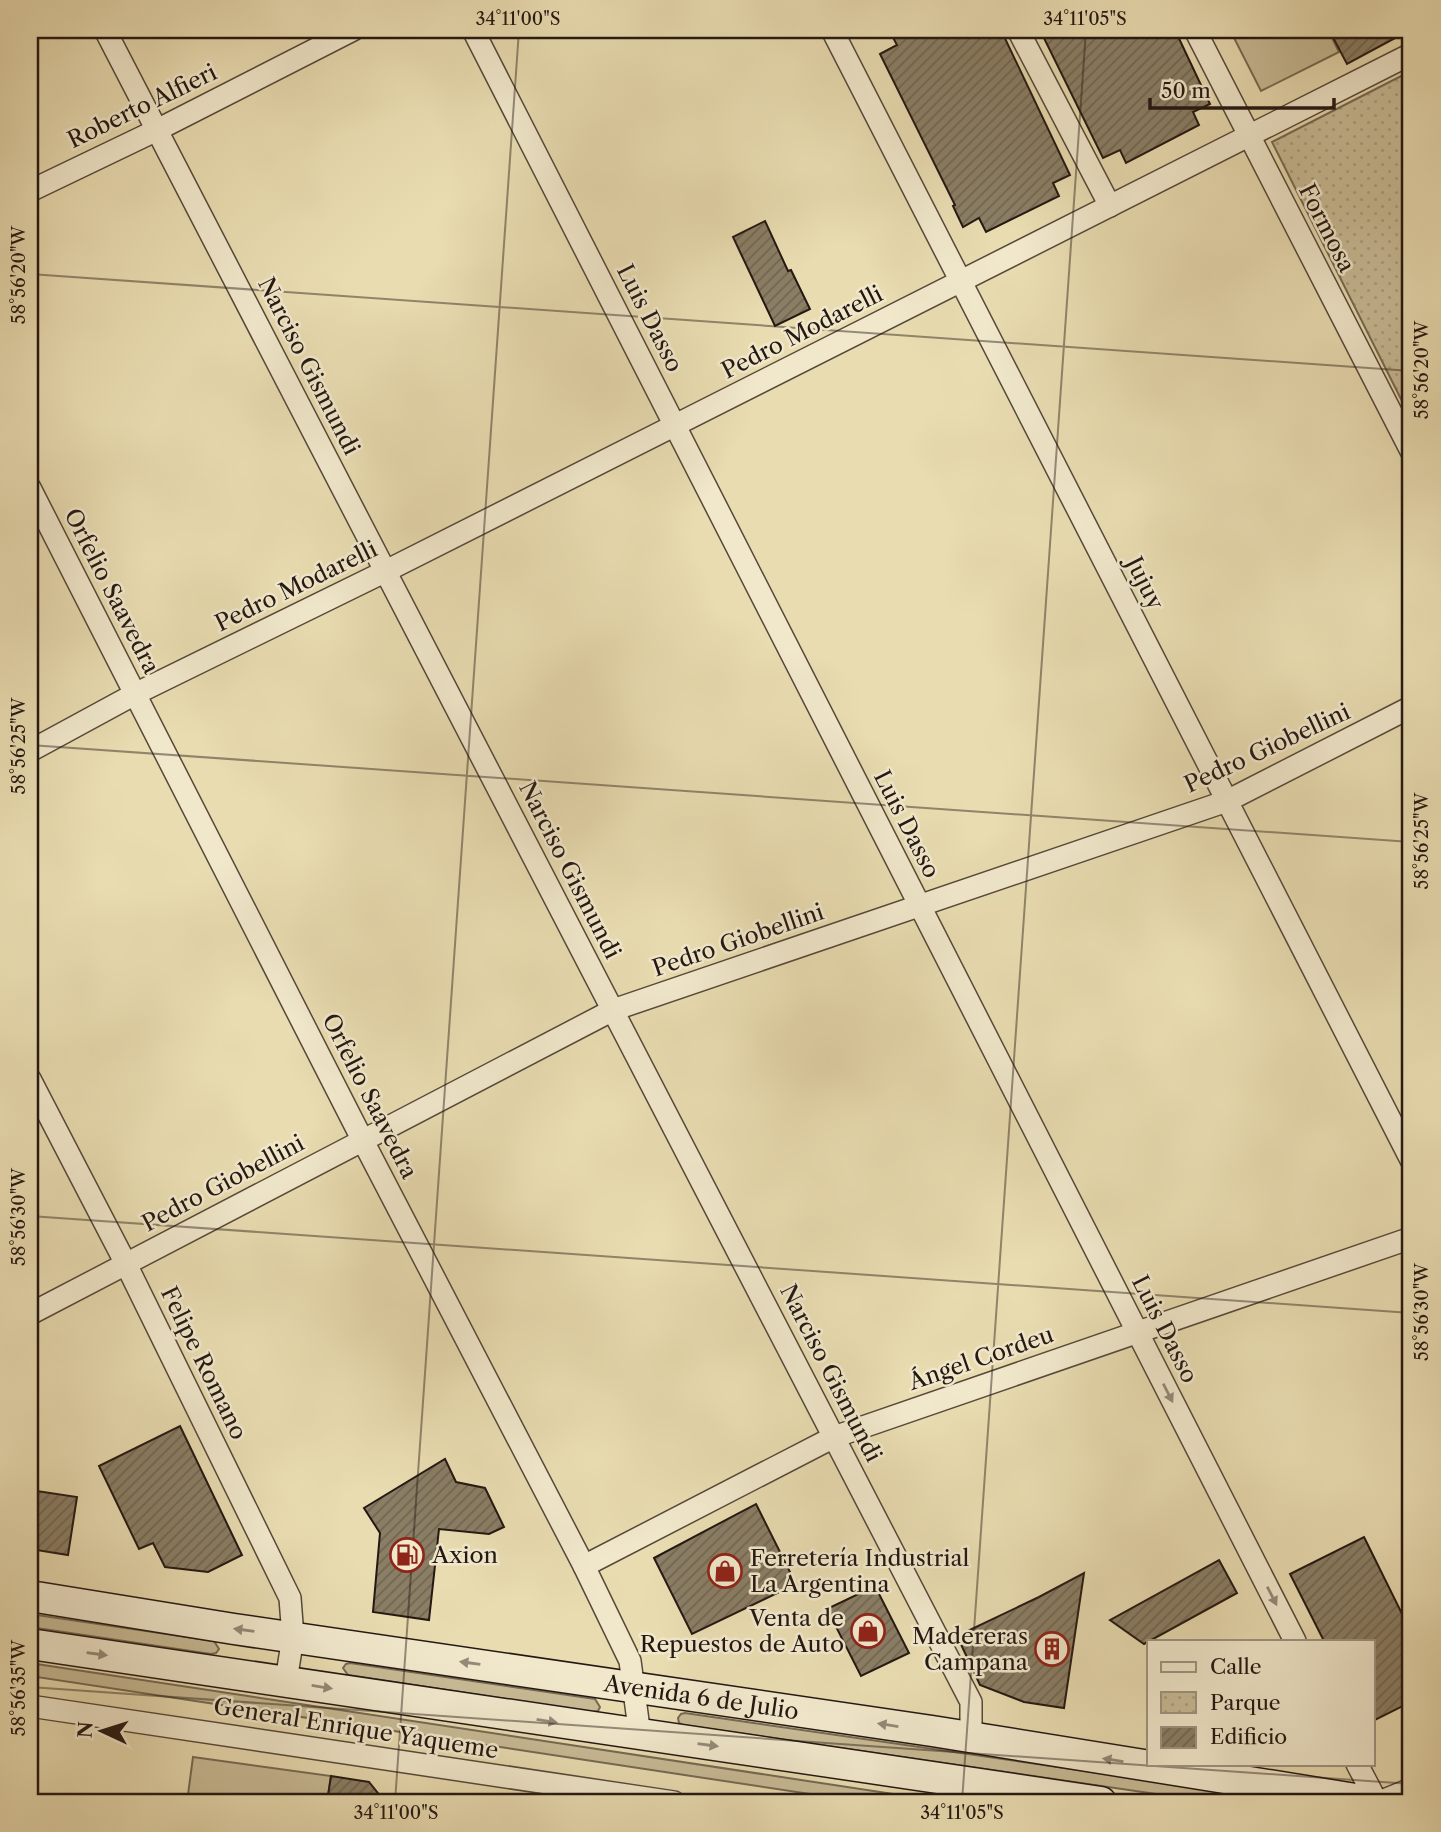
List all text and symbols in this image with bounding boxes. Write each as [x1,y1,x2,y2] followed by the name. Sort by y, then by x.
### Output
[475,8,561,30] text: 34°11'00"S
[1043,8,1127,30] text: 34°11'05"S
[63,58,221,154] street label: Roberto Alfieri
[1150,66,1334,110] scale bar
[1161,78,1211,103] text: 50 m
[1293,179,1362,278] street label: Formosa
[8,225,30,324] text: 58°56'20"W
[611,259,689,377] street label: Luis Dasso
[252,272,366,460] street label: Narciso Gismundi
[717,279,887,385] street label: Pedro Modarelli
[1411,320,1433,419] text: 58°56'20"W
[58,504,166,679] street label: Orfelio Saavedra
[210,535,382,637] street label: Pedro Modarelli
[1119,549,1170,614] street label: Jujuy
[8,696,30,794] text: 58°56'25"W
[1180,697,1354,799] street label: Pedro Giobellini
[868,765,946,883] street label: Luis Dasso
[513,776,627,964] street label: Narciso Gismundi
[1411,791,1433,889] text: 58°56'25"W
[649,898,827,982] street label: Pedro Giobellini
[316,1009,424,1184] street label: Orfelio Saavedra
[137,1128,309,1238] street label: Pedro Giobellini
[8,1167,30,1266] text: 58°56'30"W
[1411,1262,1433,1361] text: 58°56'30"W
[1126,1270,1204,1388] street label: Luis Dasso
[774,1279,888,1467] street label: Narciso Gismundi
[155,1282,253,1444] street label: Felipe Romano
[904,1320,1057,1396] street label: Ángel Cordeu
[1163,1383,1174,1403] one-way arrow
[388,1536,426,1574] fuel station icon: Axion
[431,1541,498,1569] place label: Axion
[750,1544,970,1598] place label: Ferretería Industrial La Argentina
[706,1552,744,1590] shop icon: Ferretería Industrial La Argentina
[1266,1586,1277,1606] one-way arrow
[640,1604,844,1658] place label: Venta de Repuestos de Auto
[849,1612,887,1650] shop icon: Venta de Repuestos de Auto
[912,1622,1029,1676] place label: Madereras Campana
[233,1625,255,1636] one-way arrow
[1033,1630,1071,1668] building icon: Madereras Campana
[8,1639,30,1736] text: 58°56'35"W
[1147,1640,1374,1766] legend
[86,1649,108,1660] one-way arrow
[1210,1654,1262,1679] text: Calle
[458,1657,480,1668] one-way arrow
[601,1669,801,1725] street label: Avenida 6 de Julio
[311,1682,333,1693] one-way arrow
[1210,1690,1281,1715] text: Parque
[212,1692,500,1764] street label: General Enrique Yaqueme
[66,1696,136,1766] north arrow
[536,1716,558,1727] one-way arrow
[877,1719,899,1730] one-way arrow
[73,1721,98,1739] text: N
[1210,1724,1287,1749] text: Edificio
[697,1740,719,1751] one-way arrow
[1102,1754,1124,1765] one-way arrow
[353,1802,439,1824] text: 34°11'00"S
[920,1802,1004,1824] text: 34°11'05"S

